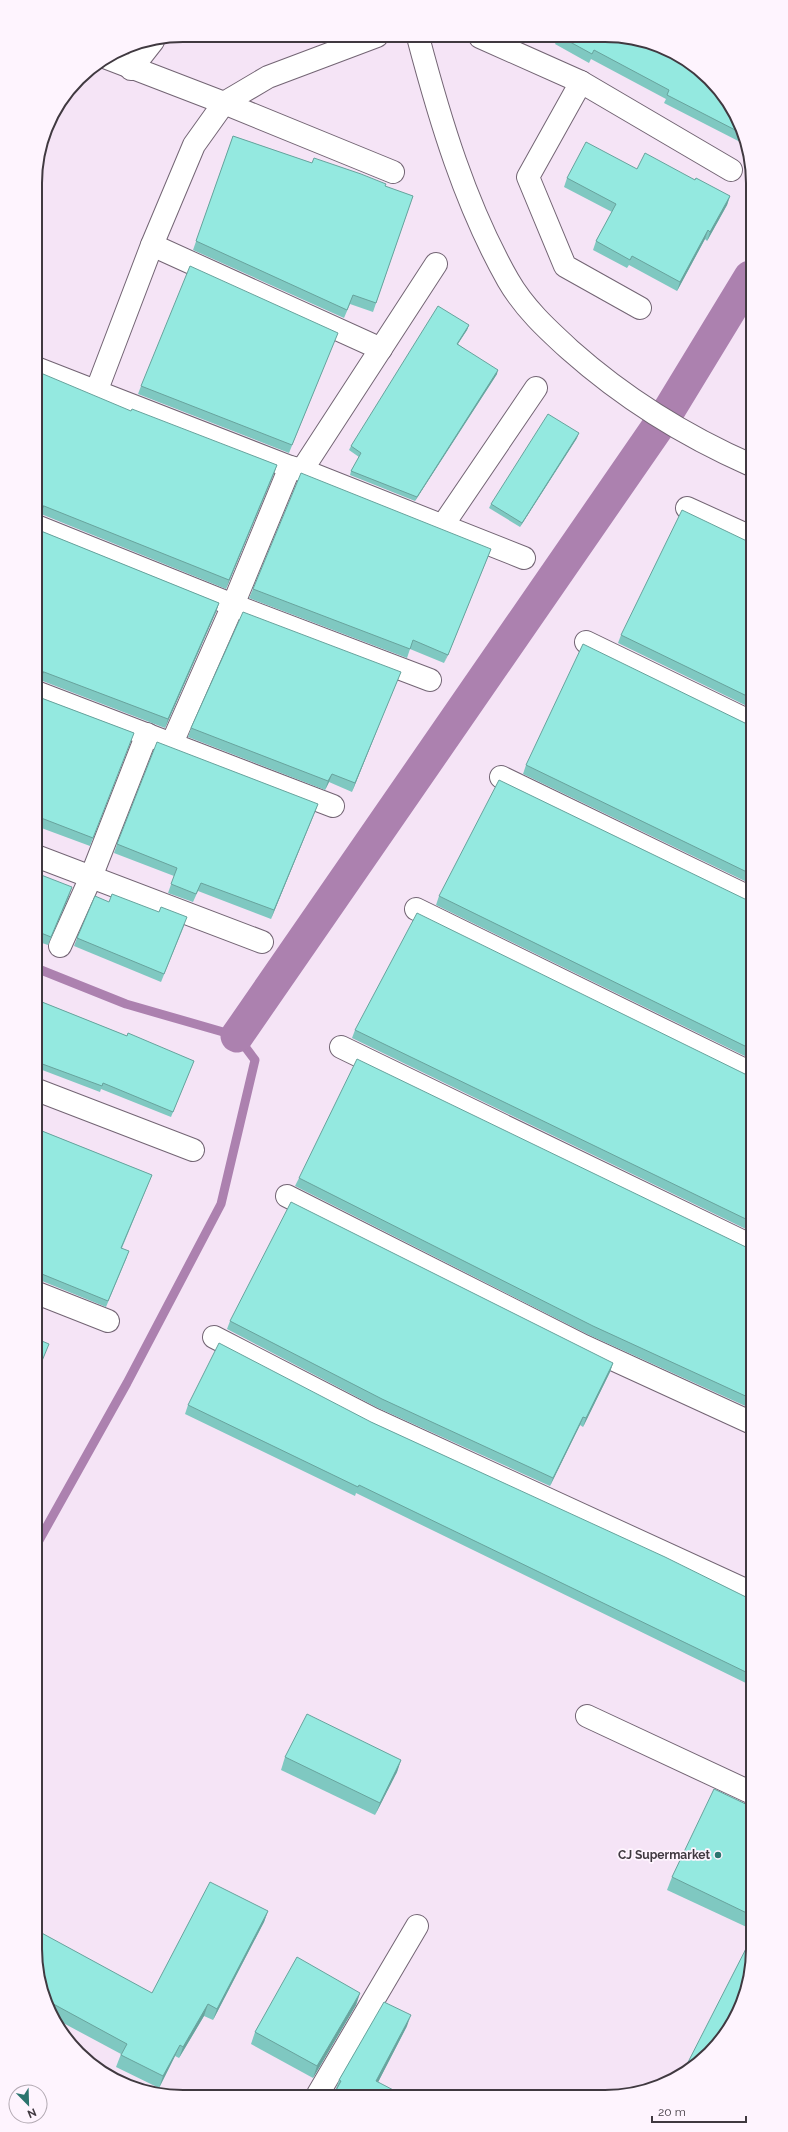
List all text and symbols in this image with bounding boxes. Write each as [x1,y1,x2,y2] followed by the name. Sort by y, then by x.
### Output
[618,1848,710,1862] place label: CJ Supermarket
[713,1850,723,1860] marker: CJ Supermarket
[8,2084,48,2124] north arrow
[652,2098,746,2124] scale bar
[25,2105,38,2120] text: N
[658,2105,686,2119] text: 20 m

